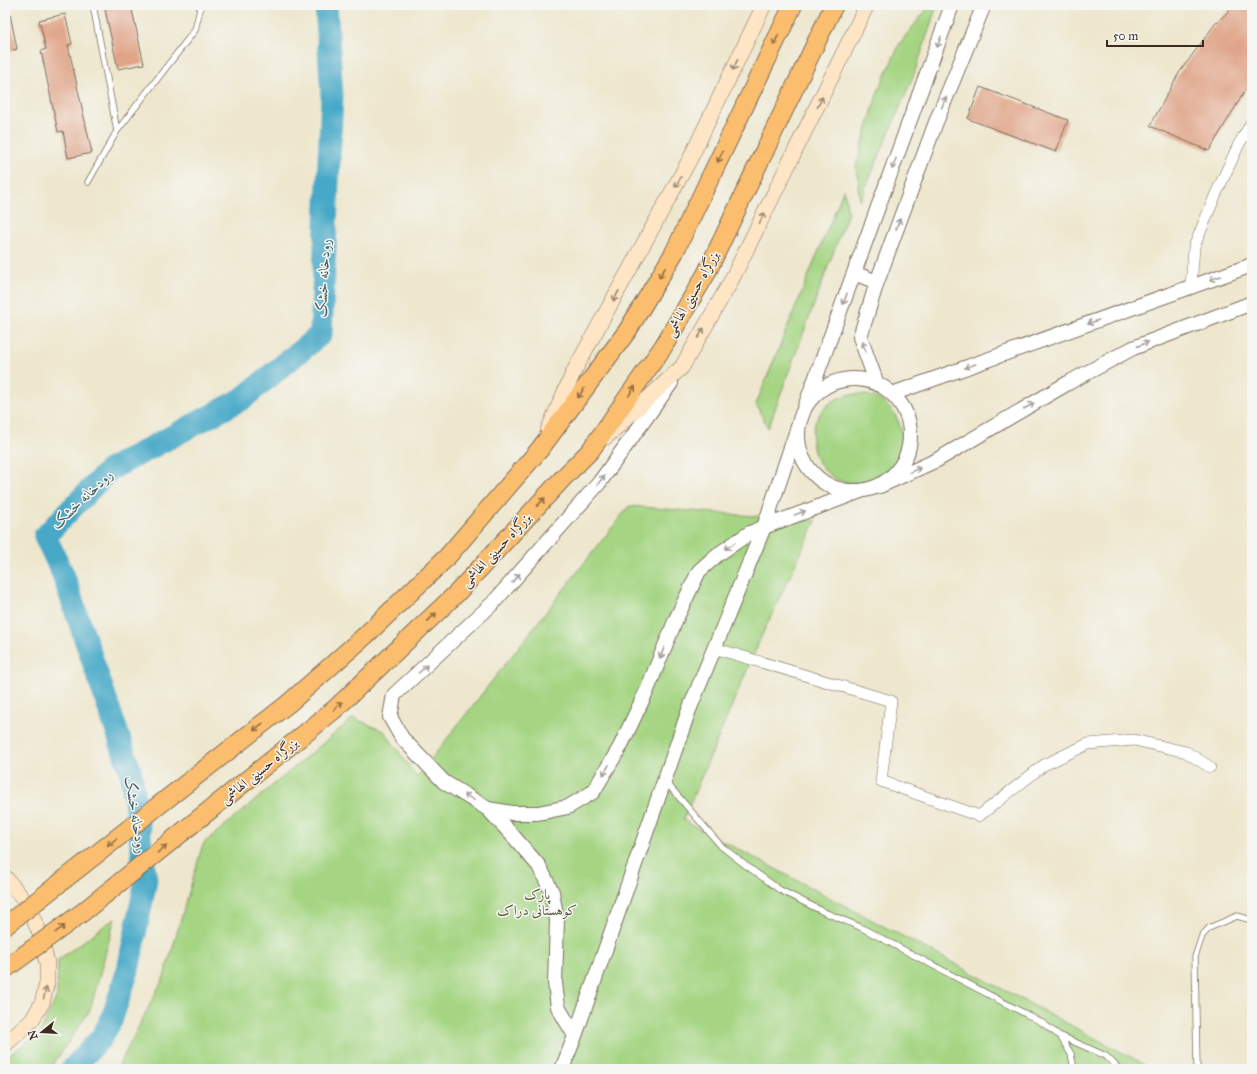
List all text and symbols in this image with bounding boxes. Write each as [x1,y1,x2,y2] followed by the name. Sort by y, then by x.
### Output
[1107,22,1203,48] scale bar
[1113,29,1138,43] text: 50 m
[772,34,779,46] one-way arrow
[935,35,942,48] one-way arrow
[731,59,738,71] one-way arrow
[817,96,824,108] one-way arrow
[941,97,948,109] one-way arrow
[716,151,723,163] one-way arrow
[890,157,898,169] one-way arrow
[674,176,681,188] one-way arrow
[759,212,766,224] one-way arrow
[895,219,903,231] one-way arrow
[312,238,334,318] water label: رودخانه خشک
[661,247,724,340] street label: بزرگراه حسینی الهاشمی
[657,267,665,279] one-way arrow
[1210,275,1222,283] one-way arrow
[611,290,619,302] one-way arrow
[840,292,848,304] one-way arrow
[1086,319,1099,326] one-way arrow
[698,327,706,339] one-way arrow
[1136,339,1148,347] one-way arrow
[859,342,867,354] one-way arrow
[965,362,977,370] one-way arrow
[628,386,636,397] one-way arrow
[577,387,586,398] one-way arrow
[1023,402,1035,410] one-way arrow
[48,465,116,533] water label: رودخانه خشک
[909,466,921,473] one-way arrow
[597,474,606,485] one-way arrow
[536,497,546,507] one-way arrow
[456,508,536,591] street label: بزرگراه حسینی الهاشمی
[794,509,806,517] one-way arrow
[724,542,735,550] one-way arrow
[511,572,520,583] one-way arrow
[427,612,437,621] one-way arrow
[658,647,665,659] one-way arrow
[418,664,428,673] one-way arrow
[333,702,343,711] one-way arrow
[253,722,264,731] one-way arrow
[216,733,303,808] street label: بزرگراه حسینی الهاشمی
[602,764,610,775] one-way arrow
[121,775,151,855] water label: رودخانه خشک
[464,793,475,801] one-way arrow
[106,837,117,846] one-way arrow
[156,844,167,853] one-way arrow
[497,886,577,919] park label: پارک کوهستانی دراک
[54,925,65,933] one-way arrow
[41,987,49,1000] one-way arrow
[22,1012,62,1052] north arrow
[25,1028,41,1041] text: N

